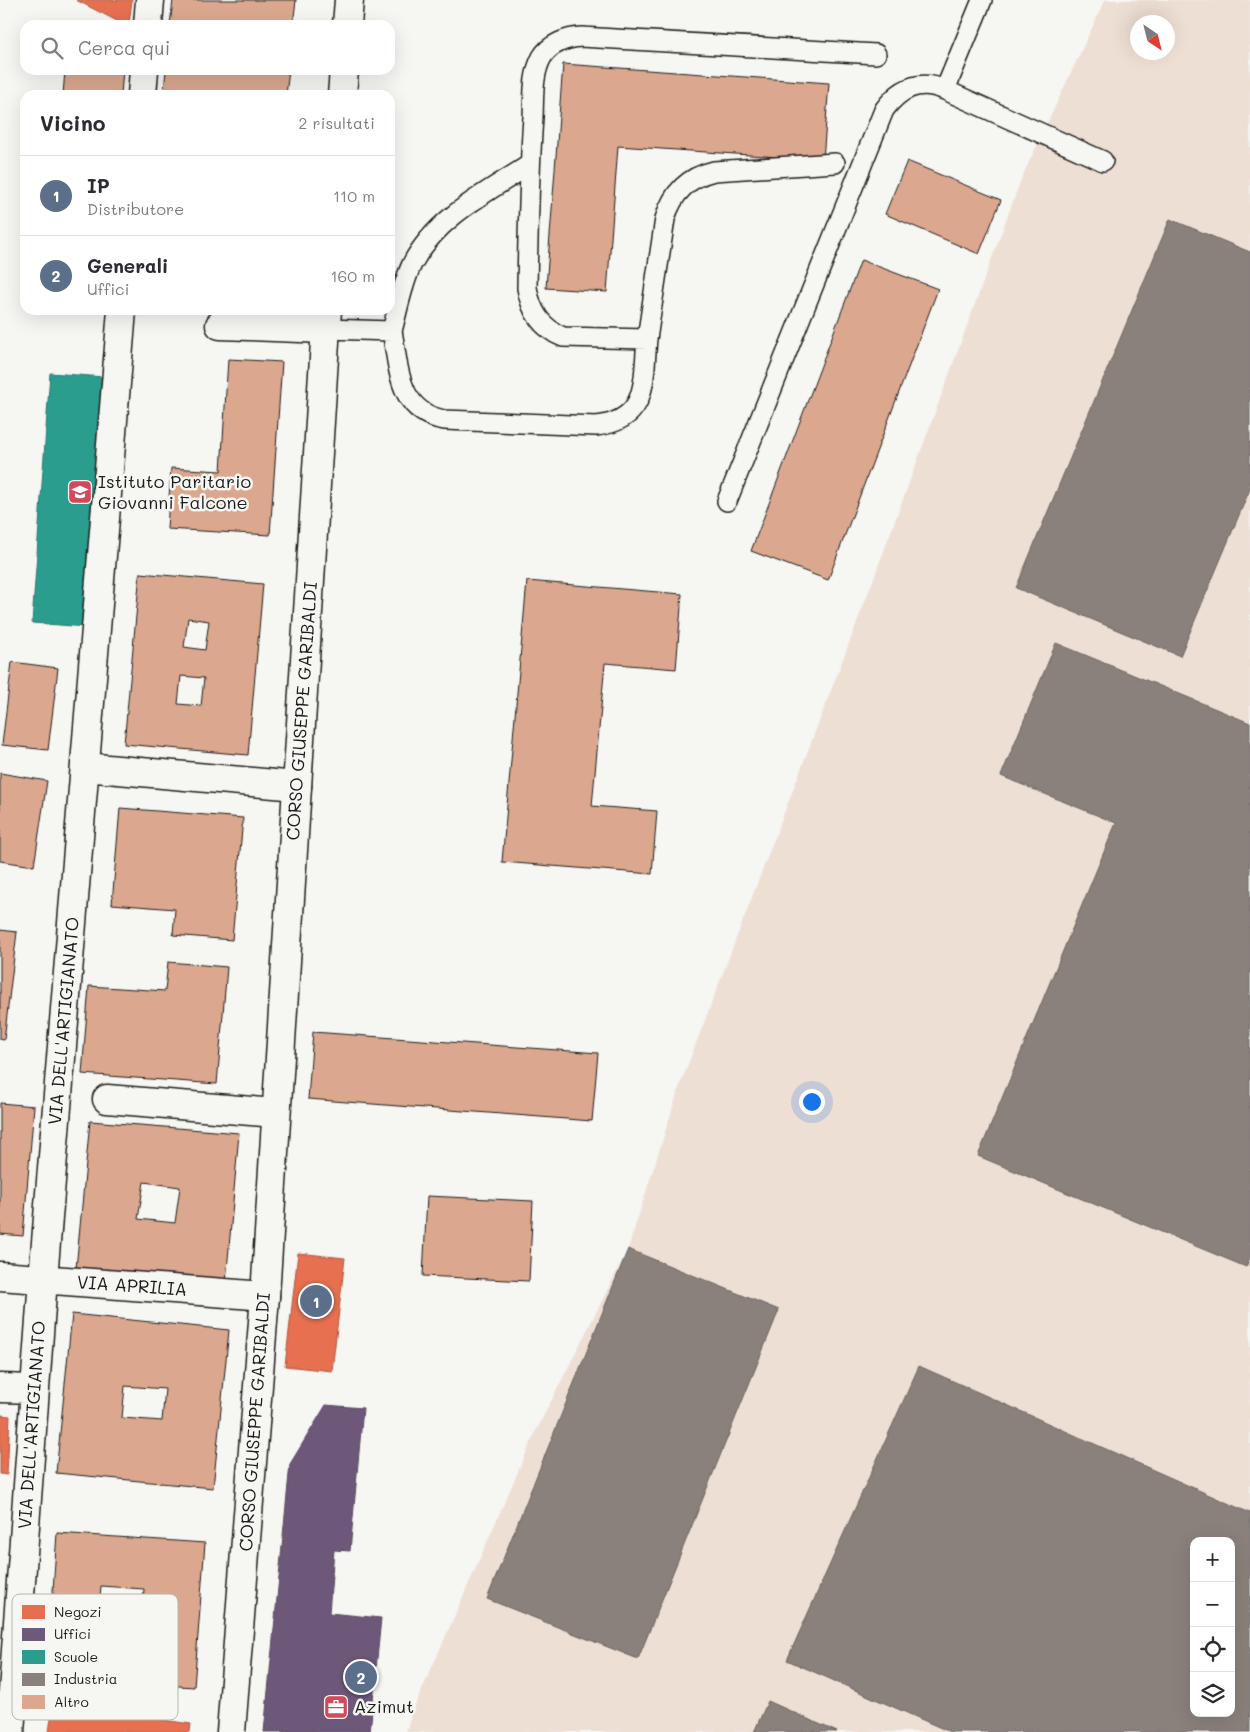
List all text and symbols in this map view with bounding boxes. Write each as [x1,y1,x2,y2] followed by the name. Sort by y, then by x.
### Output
[1130,15,1175,60] north arrow
[20,20,395,75] search box
[38,34,66,62] icon: search
[78,35,170,60] text: Cerca qui
[40,109,105,136] text: Vicino
[299,112,375,133] text: 2 risultati
[87,173,110,198] text: IP
[52,185,60,206] text: 1
[333,185,375,206] text: 110 m
[87,198,184,219] text: Distributore
[87,253,168,278] text: Generali
[52,265,60,286] text: 2
[330,265,375,286] text: 160 m
[87,278,129,299] text: Uffici
[98,469,252,514] place label: Istituto Paritario Giovanni Falcone
[67,479,93,505] school or university icon: Istituto Paritario Giovanni Falcone
[280,581,322,841] street label: CORSO GIUSEPPE GARIBALDI
[42,916,84,1126] street label: VIA DELL'ARTIGIANATO
[799,1089,825,1115] your location
[76,1269,188,1301] street label: VIA APRILIA
[300,1282,332,1320] pin: 1
[233,1292,275,1552] street label: CORSO GIUSEPPE GARIBALDI
[12,1320,50,1530] street label: VIA DELL'ARTIGIANATO
[1190,1537,1235,1717] map controls
[1190,1537,1235,1582] button: +
[1190,1582,1235,1627] button: −
[12,1594,178,1720] legend
[54,1602,102,1621] text: Negozi
[54,1624,91,1643] text: Uffici
[1190,1627,1235,1672] button: locate
[54,1647,98,1666] text: Scuole
[345,1658,377,1696] pin: 2
[54,1669,117,1688] text: Industria
[1190,1672,1235,1717] button: layers
[54,1692,89,1711] text: Altro
[323,1694,349,1720] office icon: Azimut
[354,1694,414,1718] place label: Azimut

